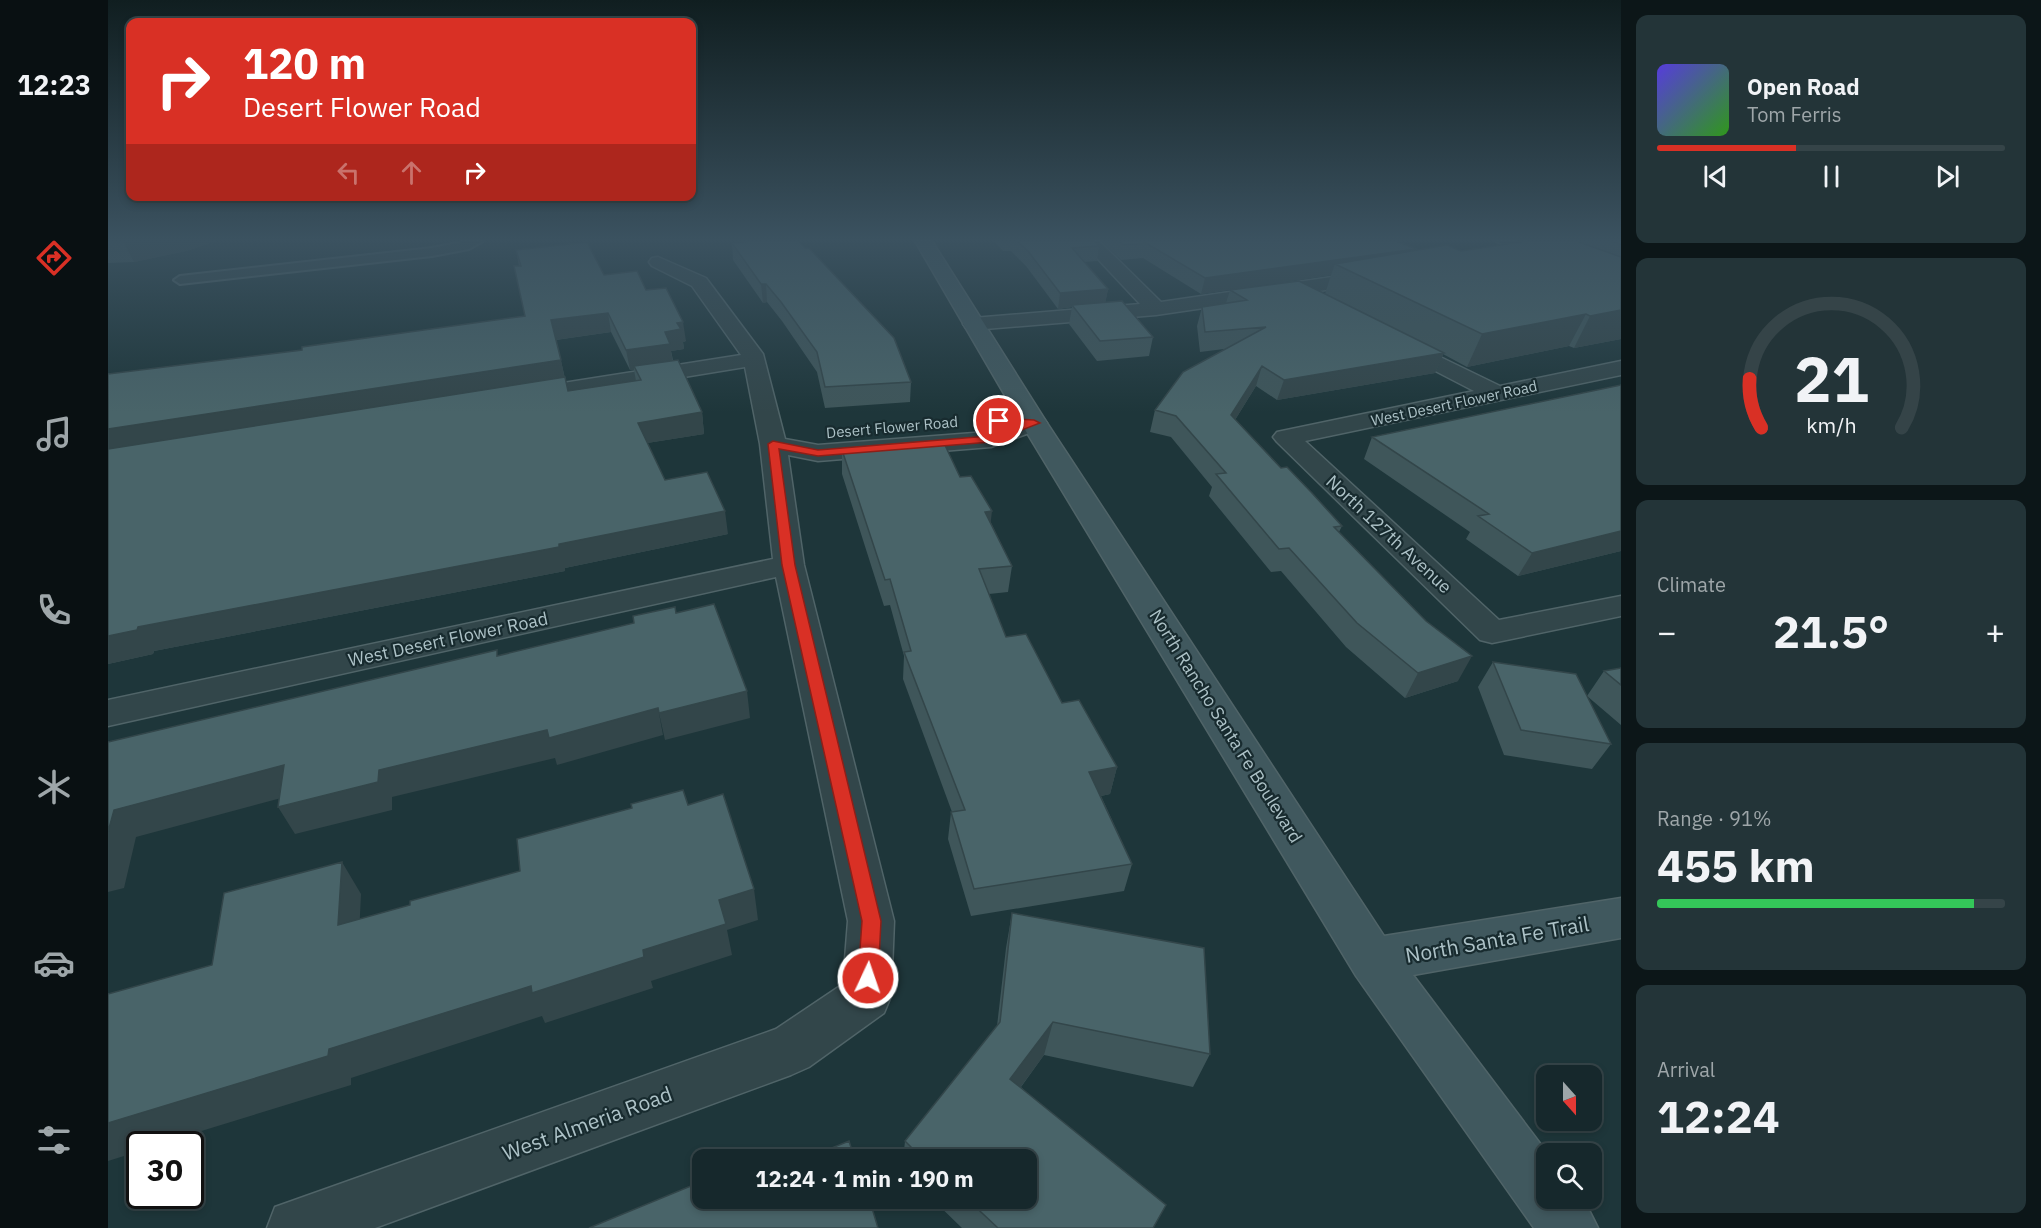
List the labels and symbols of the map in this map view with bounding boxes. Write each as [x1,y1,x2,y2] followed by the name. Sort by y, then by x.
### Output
[1369,376,1539,430] street label: West Desert Flower Road
[973,395,1024,446] pin
[825,412,959,442] street label: Desert Flower Road
[1321,470,1457,598] street label: North 127th Avenue
[1144,605,1308,847] street label: North Rancho Santa Fe Boulevard
[346,607,550,671] street label: West Desert Flower Road
[1403,909,1591,969] street label: North Santa Fe Trail
[836,946,900,1010] position arrow
[1536,1065,1602,1131] north arrow
[498,1079,676,1167] street label: West Almeria Road
[126,1131,204,1209] speed limit sign: 30

